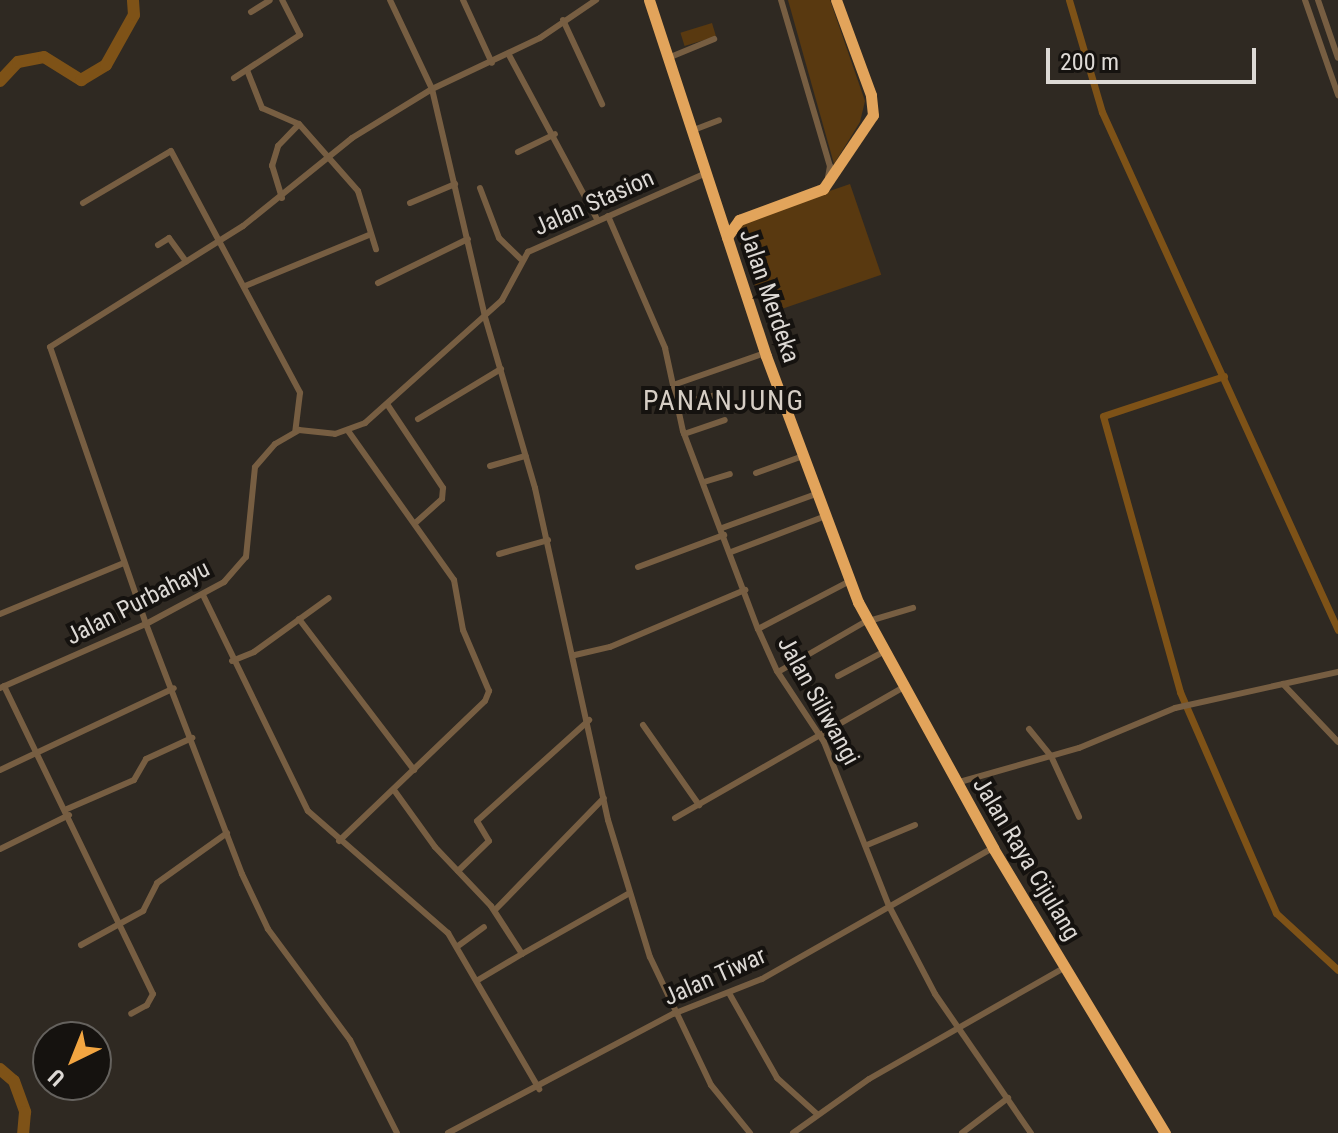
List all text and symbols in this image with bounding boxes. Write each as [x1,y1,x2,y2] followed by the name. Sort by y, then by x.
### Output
[1050,32,1260,82] scale bar
[1060,48,1119,76] text: 200 m
[529,164,659,242] street label: Jalan Stasion
[733,226,805,366] street label: Jalan Merdeka
[643,384,805,418] district label: PANANJUNG
[61,554,215,652] street label: Jalan Purbahayu
[771,632,865,770] street label: Jalan Siliwangi
[966,772,1086,946] street label: Jalan Raya Cijulang
[659,942,771,1012] street label: Jalan Tiwar
[32,1021,112,1101] north arrow
[44,1064,70,1091] text: U

